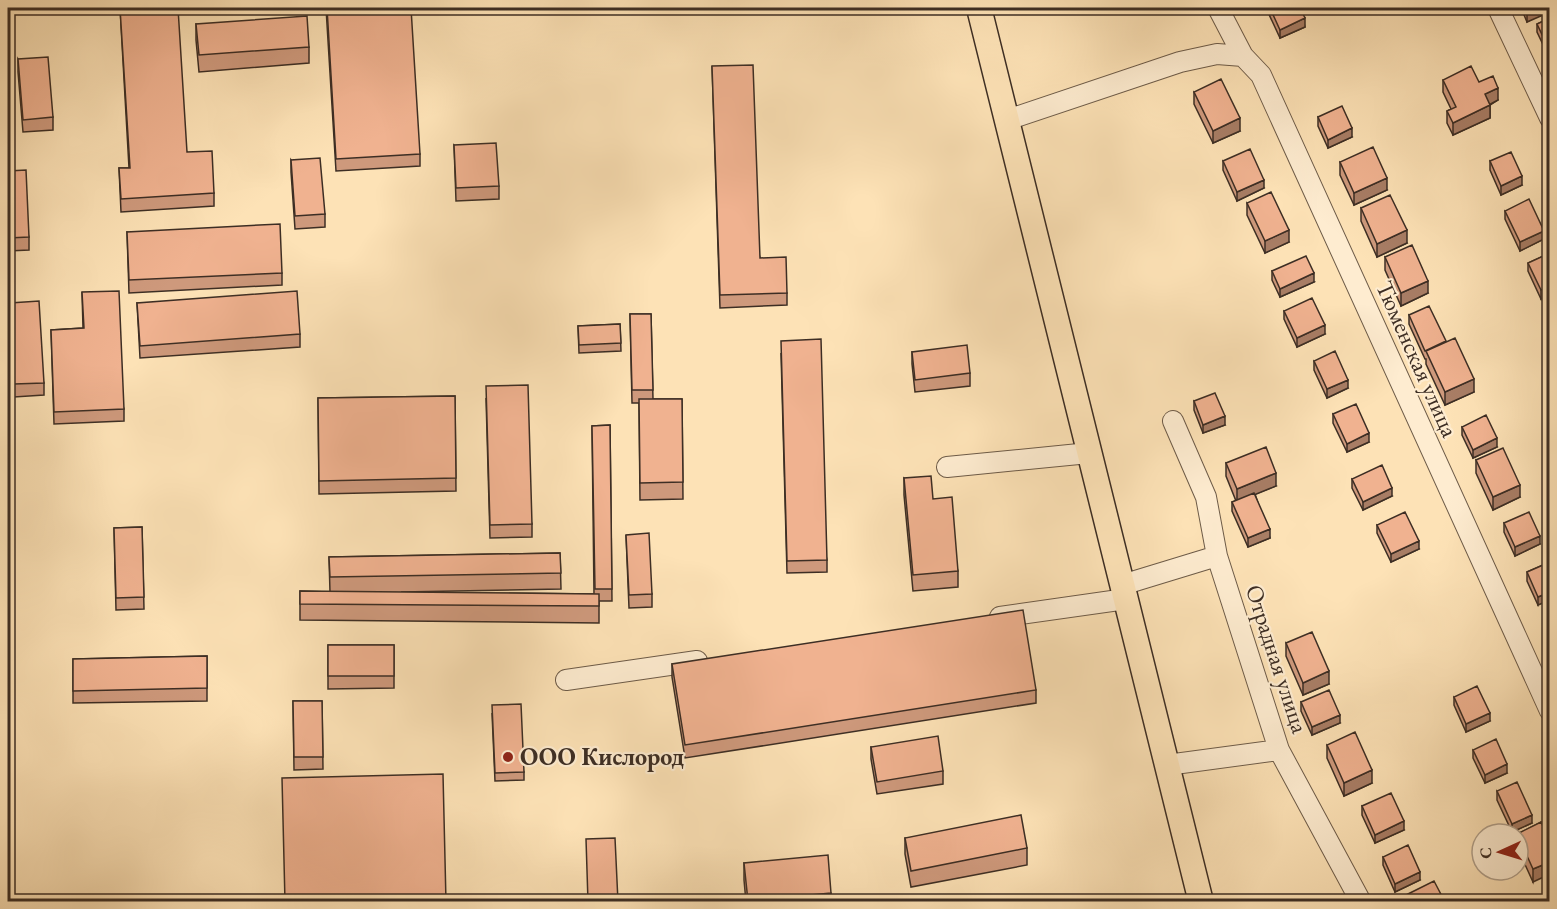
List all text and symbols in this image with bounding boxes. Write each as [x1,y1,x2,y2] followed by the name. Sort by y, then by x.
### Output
[1369,276,1466,442] street label: Тюменская улица
[1239,581,1316,737] street label: Отрадная улица
[520,741,685,772] place label: ООО Кислород
[501,750,515,764] marker: ООО Кислород
[1470,822,1530,882] north arrow
[1475,847,1496,859] text: С

